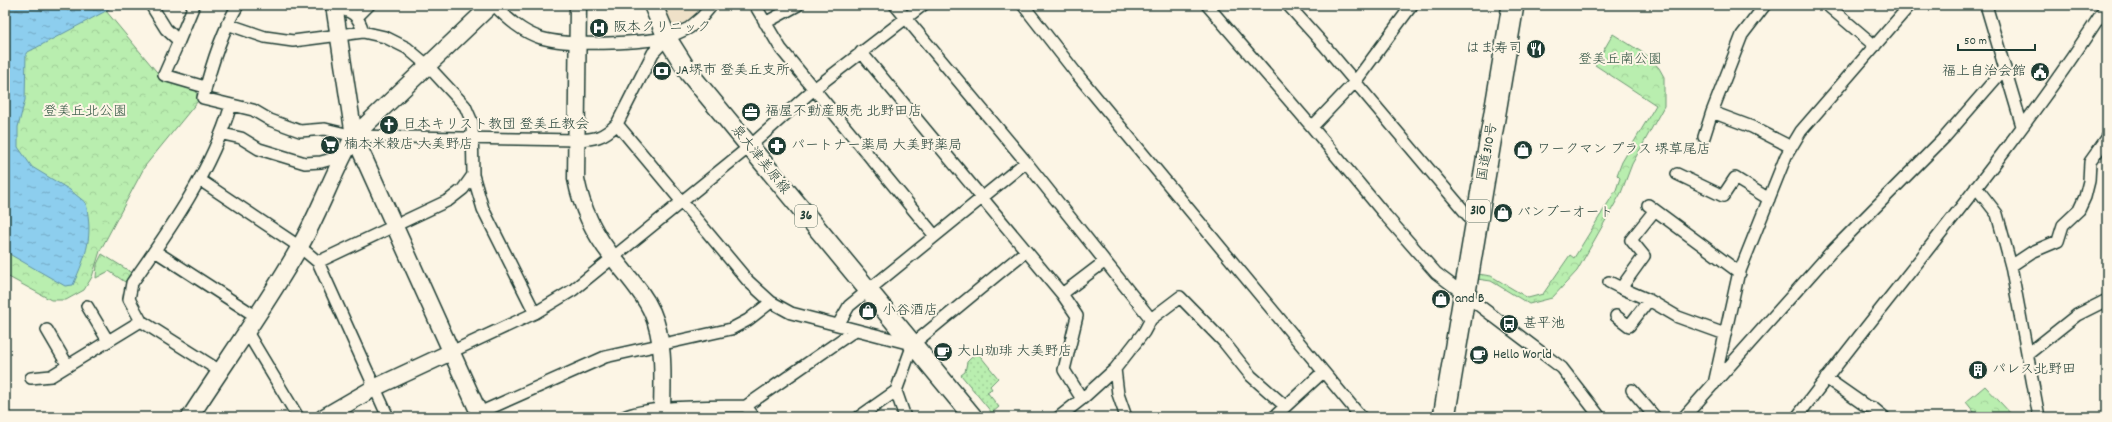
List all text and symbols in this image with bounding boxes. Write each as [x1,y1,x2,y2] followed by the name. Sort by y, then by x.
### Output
[588,17,610,39] hospital icon: 阪本クリニック
[613,18,711,38] place label: 阪本クリニック
[1958,26,2035,52] scale bar
[1964,33,1987,50] text: 50 m
[1525,38,1547,60] restaurant icon: はま寿司
[1466,39,1522,59] place label: はま寿司
[1578,50,1662,70] park label: 登美丘南公園
[651,60,673,82] bank icon: JA堺市 登美丘支所
[676,61,790,81] place label: JA堺市 登美丘支所
[2029,61,2051,83] public building icon: 福上自治会館
[1942,62,2026,82] place label: 福上自治会館
[740,101,762,123] office icon: 福屋不動産販売 北野田店
[43,102,127,122] park label: 登美丘北公園
[765,102,922,122] place label: 福屋不動産販売 北野田店
[378,114,400,136] church icon: 日本キリスト教団 登美丘教会
[403,115,589,135] place label: 日本キリスト教団 登美丘教会
[726,121,794,199] street label: 泉大津美原線
[1473,121,1503,183] street label: 国道310号
[319,134,341,156] supermarket icon: 楠本米穀店 大美野店
[344,135,473,155] place label: 楠本米穀店 大美野店
[766,135,788,157] pharmacy icon: パートナー薬局 大美野薬局
[791,136,962,156] place label: パートナー薬局 大美野薬局
[1512,139,1534,161] shop icon: ワークマン プラス 堺草尾店
[1537,140,1711,160] place label: ワークマン プラス 堺草尾店
[1466,200,1490,222] road number: 310
[1492,202,1514,224] shop icon: バンブーオート
[1517,203,1613,223] place label: バンブーオート
[795,205,817,227] road number: 36
[1430,288,1452,310] shop icon: and B
[1455,289,1485,309] place label: and B
[857,300,879,322] shop icon: 小谷酒店
[882,301,938,321] place label: 小谷酒店
[1498,313,1520,335] bus stop icon: 甚平池
[1523,314,1565,334] place label: 甚平池
[932,341,954,363] cafe icon: 大山珈琲 大美野店
[957,342,1072,362] place label: 大山珈琲 大美野店
[1468,344,1490,366] cafe icon: Hello World
[1493,345,1552,365] place label: Hello World
[1967,359,1989,381] building icon: パレス北野田
[1992,360,2076,380] place label: パレス北野田

